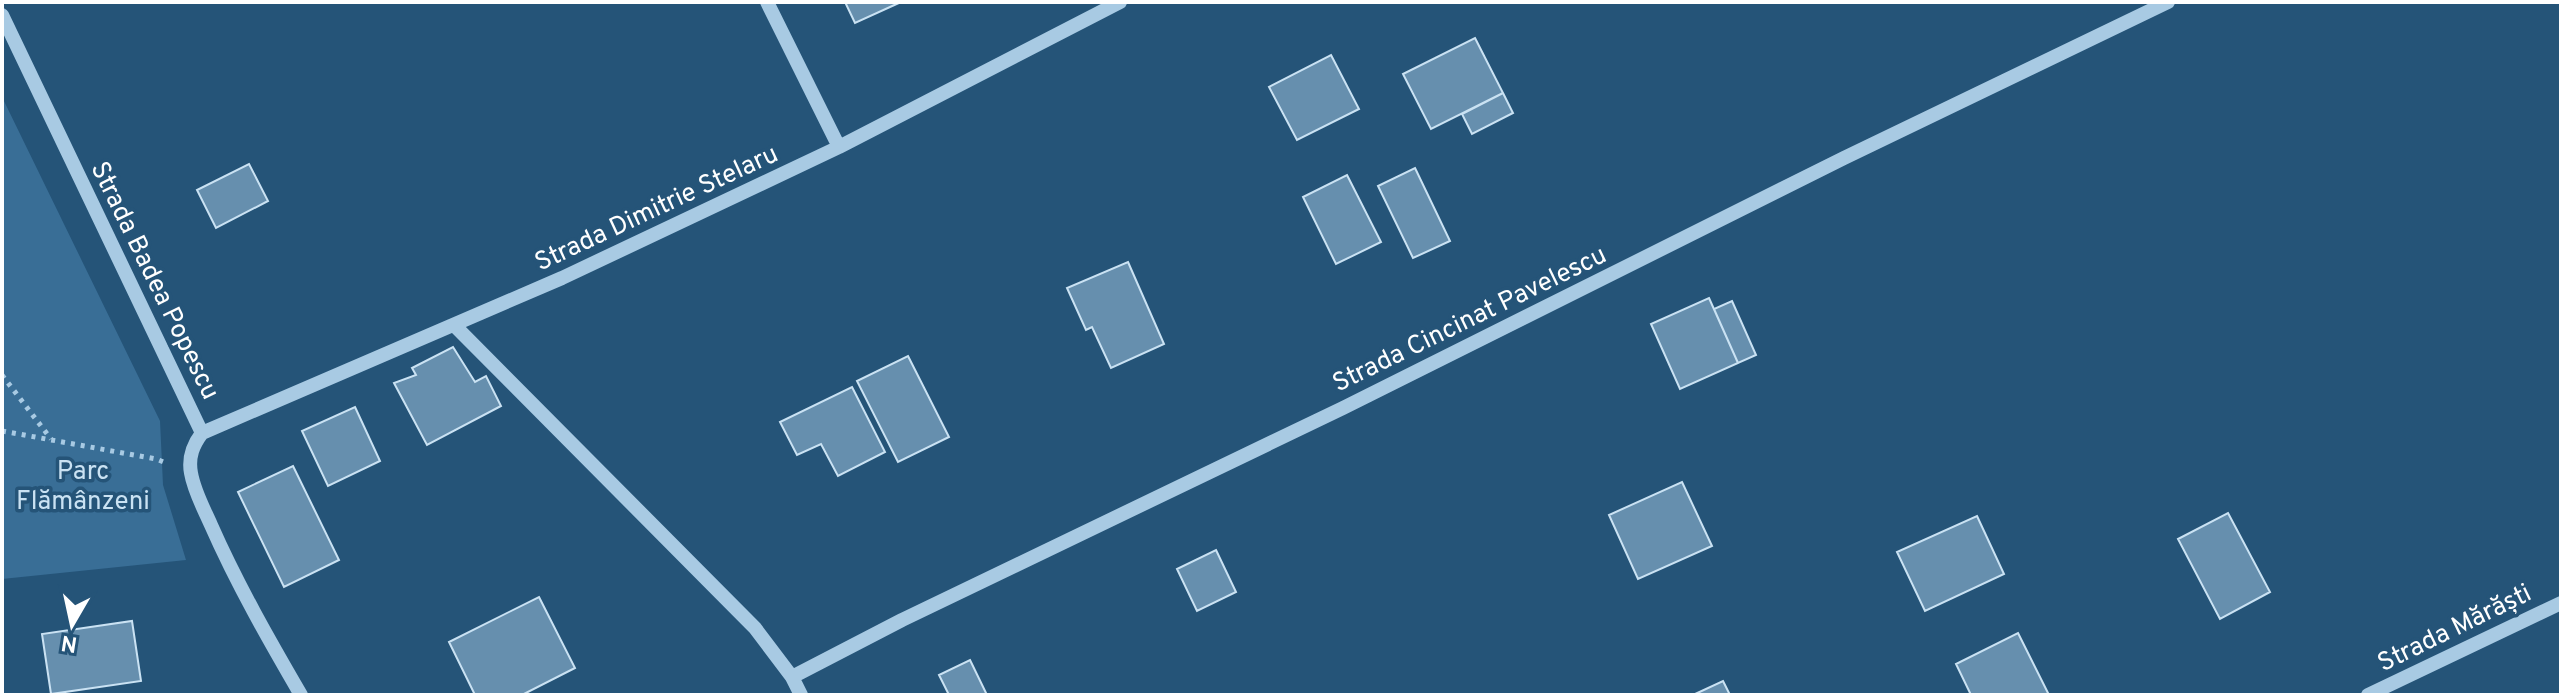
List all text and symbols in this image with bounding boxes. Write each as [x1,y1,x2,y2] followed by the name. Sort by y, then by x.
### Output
[530,138,784,280] street label: Strada Dimitrie Stelaru
[82,157,226,406] street label: Strada Badea Popescu
[1328,240,1612,401] street label: Strada Cincinat Pavelescu
[16,456,150,519] park label: Parc Flămânzeni
[2373,578,2537,681] street label: Strada Mărăști
[32,585,112,665] north arrow
[59,628,79,657] text: N

